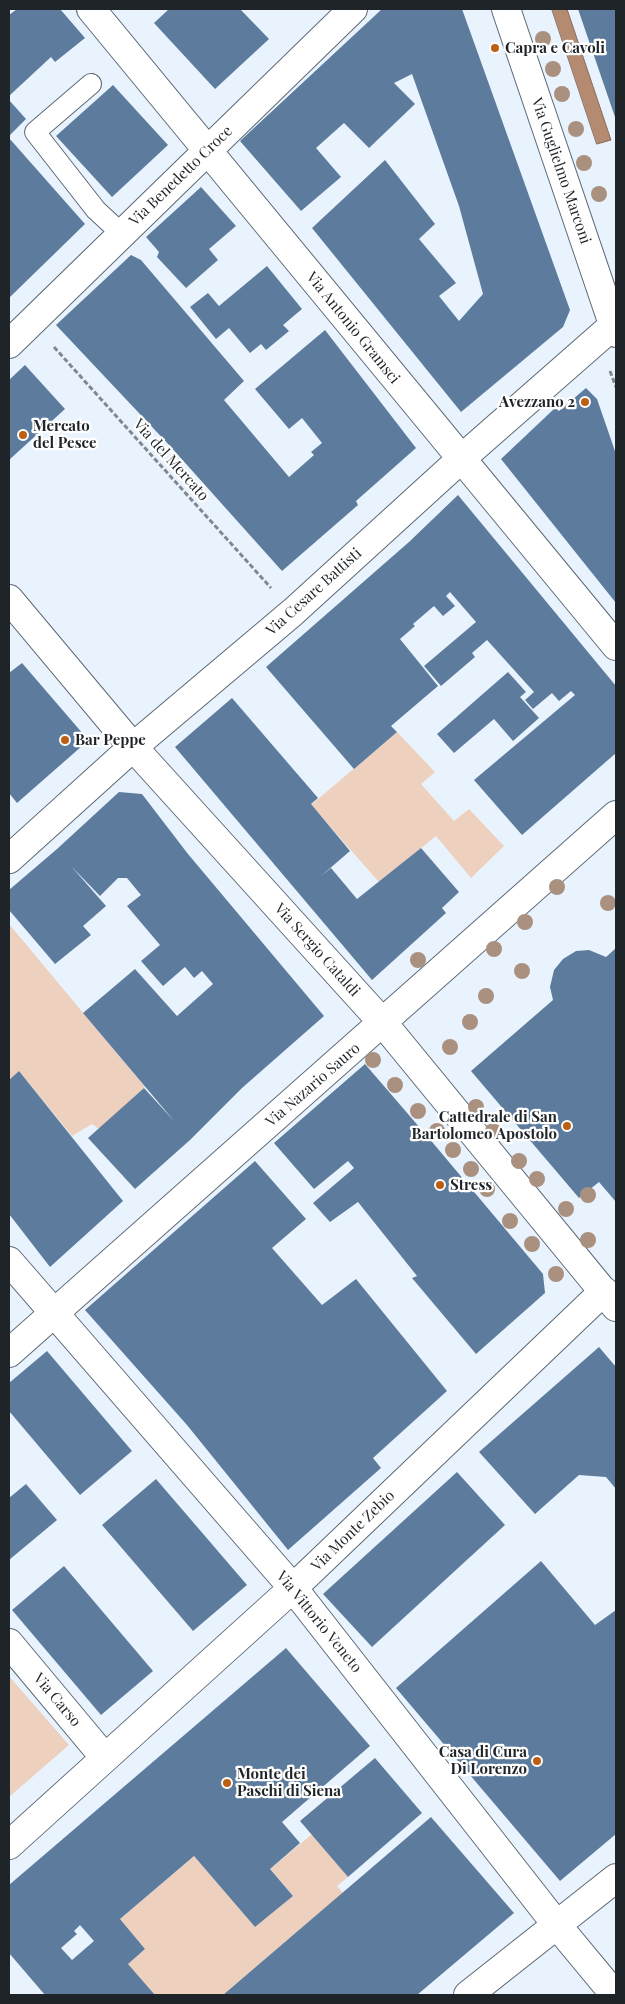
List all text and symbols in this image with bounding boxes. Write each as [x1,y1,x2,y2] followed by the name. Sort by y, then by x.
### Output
[505,39,605,57] place label: Capra e Cavoli
[489,42,501,54] marker: Capra e Cavoli
[528,96,594,246] street label: Via Guglielmo Marconi
[126,122,236,230] street label: Via Benedetto Croce
[302,269,404,387] street label: Via Antonio Gramsci
[499,393,575,411] place label: Avezzano 2
[579,396,591,408] marker: Avezzano 2
[130,415,212,505] street label: Via del Mercato
[33,417,97,452] place label: Mercato del Pesce
[17,429,29,441] marker: Mercato del Pesce
[263,544,365,640] street label: Via Cesare Battisti
[75,731,146,749] place label: Bar Peppe
[59,734,71,746] marker: Bar Peppe
[270,900,364,1000] street label: Via Sergio Cataldi
[262,1039,364,1131] street label: Via Nazario Sauro
[412,1108,557,1143] place label: Cattedrale di San Bartolomeo Apostolo
[561,1120,573,1132] marker: Cattedrale di San Bartolomeo Apostolo
[450,1176,492,1194] place label: Stress
[434,1179,446,1191] marker: Stress
[308,1487,398,1575] street label: Via Monte Zebio
[273,1568,365,1676] street label: Via Vittorio Veneto
[30,1670,84,1730] street label: Via Carso
[439,1743,527,1778] place label: Casa di Cura Di Lorenzo
[531,1755,543,1767] marker: Casa di Cura Di Lorenzo
[237,1765,341,1800] place label: Monte dei Paschi di Siena
[221,1777,233,1789] marker: Monte dei Paschi di Siena

